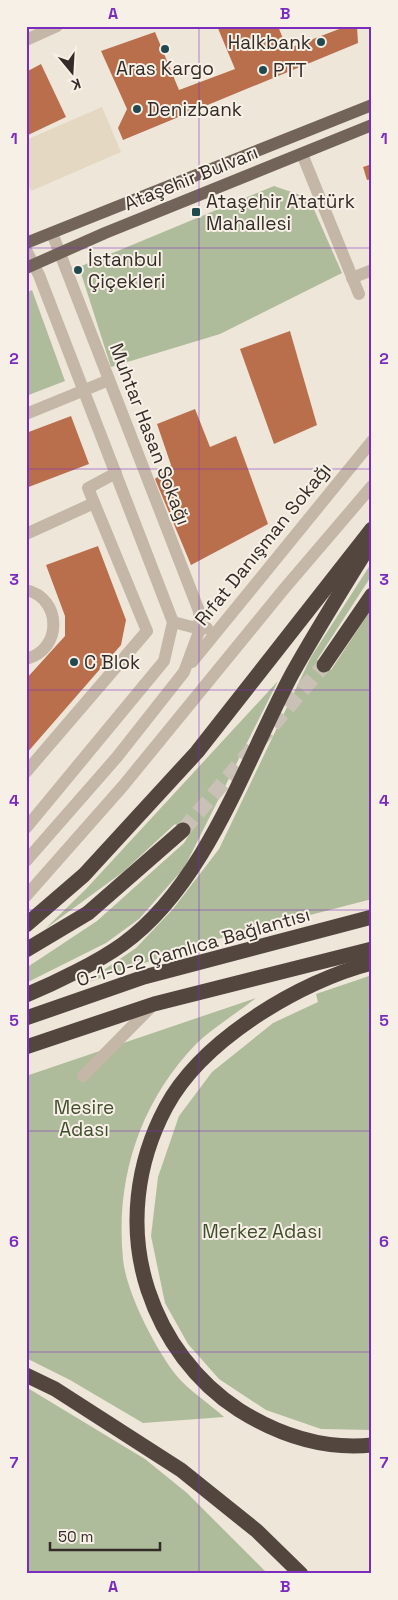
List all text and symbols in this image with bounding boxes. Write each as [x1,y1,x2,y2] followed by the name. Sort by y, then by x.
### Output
[108,3,118,24] text: A
[280,3,290,24] text: B
[228,30,311,55] place label: Halkbank
[315,36,327,48] marker: Halkbank
[159,43,171,55] marker: Aras Kargo
[48,48,98,98] north arrow
[116,56,214,81] place label: Aras Kargo
[273,58,307,83] place label: PTT
[257,64,269,76] marker: PTT
[69,74,83,94] text: K
[147,97,242,122] place label: Denizbank
[131,103,143,115] marker: Denizbank
[10,128,18,149] text: 1
[380,128,388,149] text: 1
[120,140,262,216] street label: Ataşehir Bulvarı
[206,189,355,236] place label: Ataşehir Atatürk Mahallesi
[190,206,202,218] marker: Ataşehir Atatürk Mahallesi
[88,247,165,294] place label: İstanbul Çiçekleri
[72,264,84,276] marker: İstanbul Çiçekleri
[104,340,196,528] street label: Muhtar Hasan Sokağı
[9,348,19,369] text: 2
[379,348,389,369] text: 2
[189,457,337,631] street label: Rıfat Danışman Sokağı
[9,569,19,590] text: 3
[379,569,389,590] text: 3
[84,650,140,675] place label: C Blok
[68,656,80,668] marker: C Blok
[9,790,19,811] text: 4
[379,790,389,811] text: 4
[73,902,313,992] street label: O-1-O-2 Çamlıca Bağlantısı
[9,1010,19,1031] text: 5
[379,1010,389,1031] text: 5
[54,1095,114,1142] park label: Mesire Adası
[202,1219,322,1244] park label: Merkez Adası
[9,1231,19,1252] text: 6
[379,1231,389,1252] text: 6
[10,1452,19,1473] text: 7
[380,1452,389,1473] text: 7
[50,1520,160,1552] scale bar
[58,1527,93,1546] text: 50 m
[108,1576,118,1597] text: A
[280,1576,290,1597] text: B

